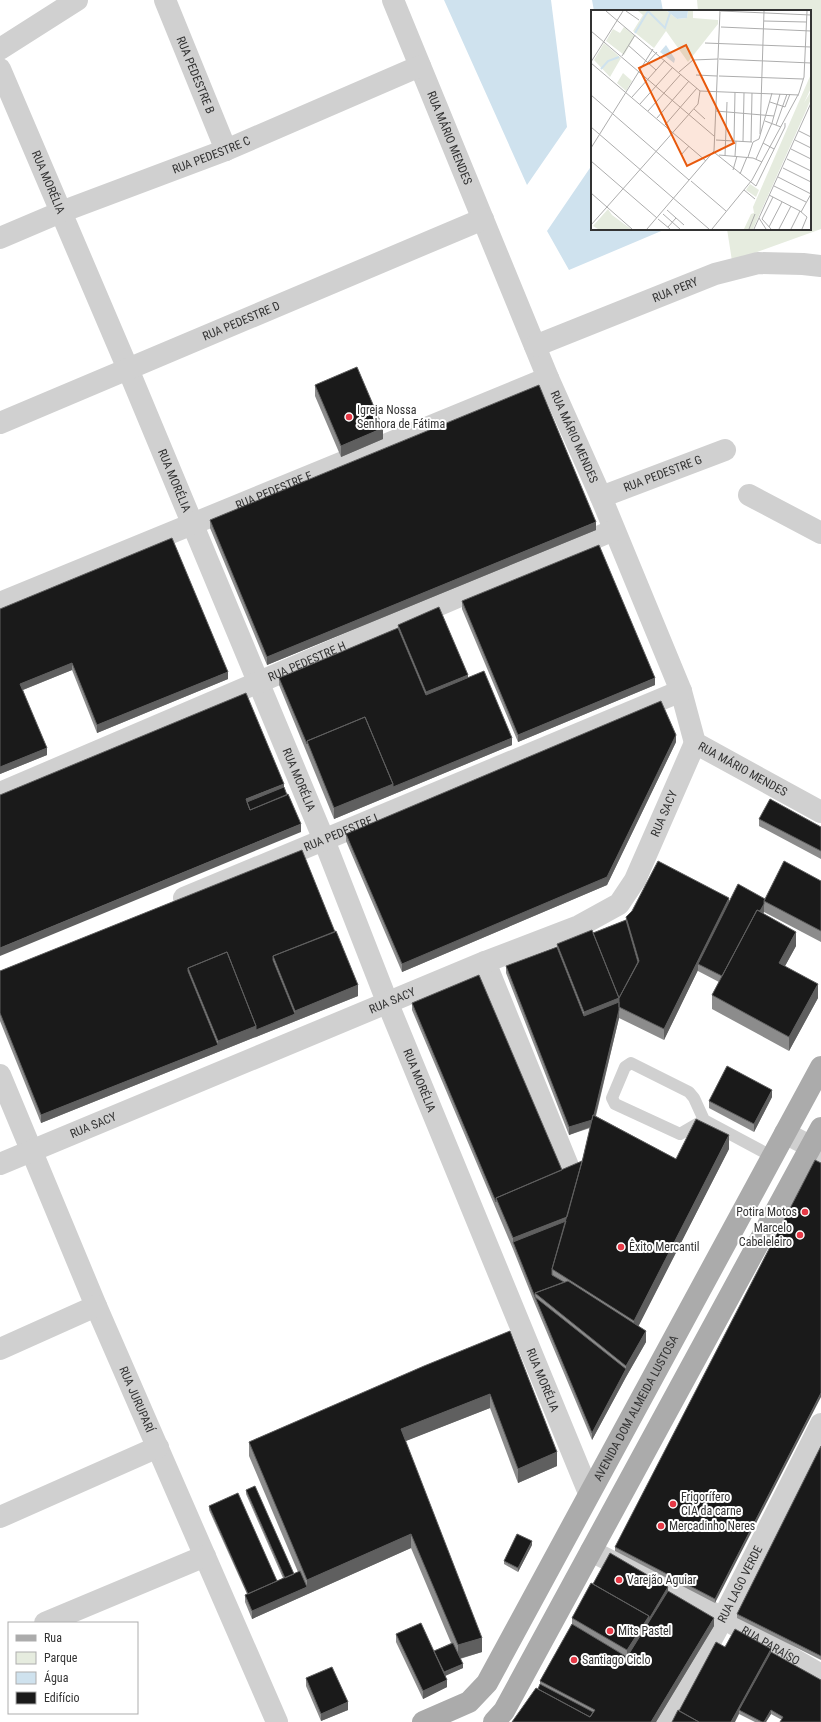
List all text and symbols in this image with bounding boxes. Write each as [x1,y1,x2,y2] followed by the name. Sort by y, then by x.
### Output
[591,10,811,230] inset map
[174,34,217,116] street label: RUA PEDESTRE B
[424,89,475,187] street label: RUA MÁRIO MENDES
[170,133,253,177] street label: RUA PEDESTRE C
[29,149,68,216] street label: RUA MORÉLIA
[650,274,701,305] street label: RUA PERY
[201,298,282,344] street label: RUA PEDESTRE D
[548,389,601,485] street label: RUA MÁRIO MENDES
[357,403,445,431] place label: Igreja Nossa Senhora de Fátima
[344,412,354,422] marker: Igreja Nossa Senhora de Fátima
[155,447,194,514] street label: RUA MORÉLIA
[622,452,704,495] street label: RUA PEDESTRE G
[233,469,314,513] street label: RUA PEDESTRE F
[266,639,348,684] street label: RUA PEDESTRE H
[696,739,790,799] street label: RUA MÁRIO MENDES
[280,746,318,813] street label: RUA MORÉLIA
[648,788,681,839] street label: RUA SACY
[302,811,380,854] street label: RUA PEDESTRE I
[367,984,418,1016] street label: RUA SACY
[400,1047,439,1114] street label: RUA MORÉLIA
[68,1109,119,1141] street label: RUA SACY
[736,1205,797,1219] place label: Potira Motos
[800,1207,810,1217] marker: Potira Motos
[739,1221,792,1249] place label: Marcelo Cabeleleiro
[795,1230,805,1240] marker: Marcelo Cabeleleiro
[629,1239,700,1254] place label: Êxito Mercantil
[616,1242,626,1252] marker: Êxito Mercantil
[591,1333,681,1483] street label: AVENIDA DOM ALMEIDA LUSTOSA
[523,1346,562,1414] street label: RUA MORÉLIA
[116,1364,158,1435] street label: RUA JURUPARÍ
[681,1490,742,1518] place label: Frigorífero CIA da carne
[668,1499,678,1509] marker: Frigorífero CIA da carne
[669,1519,755,1533] place label: Mercadinho Neres
[656,1521,666,1531] marker: Mercadinho Neres
[715,1543,765,1625] street label: RUA LAGO VERDE
[627,1573,697,1587] place label: Varejão Aguiar
[614,1575,624,1585] marker: Varejão Aguiar
[8,1622,138,1714] legend
[739,1623,802,1668] street label: RUA PARAÍSO
[618,1624,671,1638] place label: Mits Pastel
[605,1626,615,1636] marker: Mits Pastel
[44,1631,62,1645] text: Rua
[44,1651,78,1665] text: Parque
[582,1653,650,1667] place label: Santiago Ciclo
[569,1655,579,1665] marker: Santiago Ciclo
[44,1670,69,1685] text: Água
[44,1691,80,1705] text: Edifício

